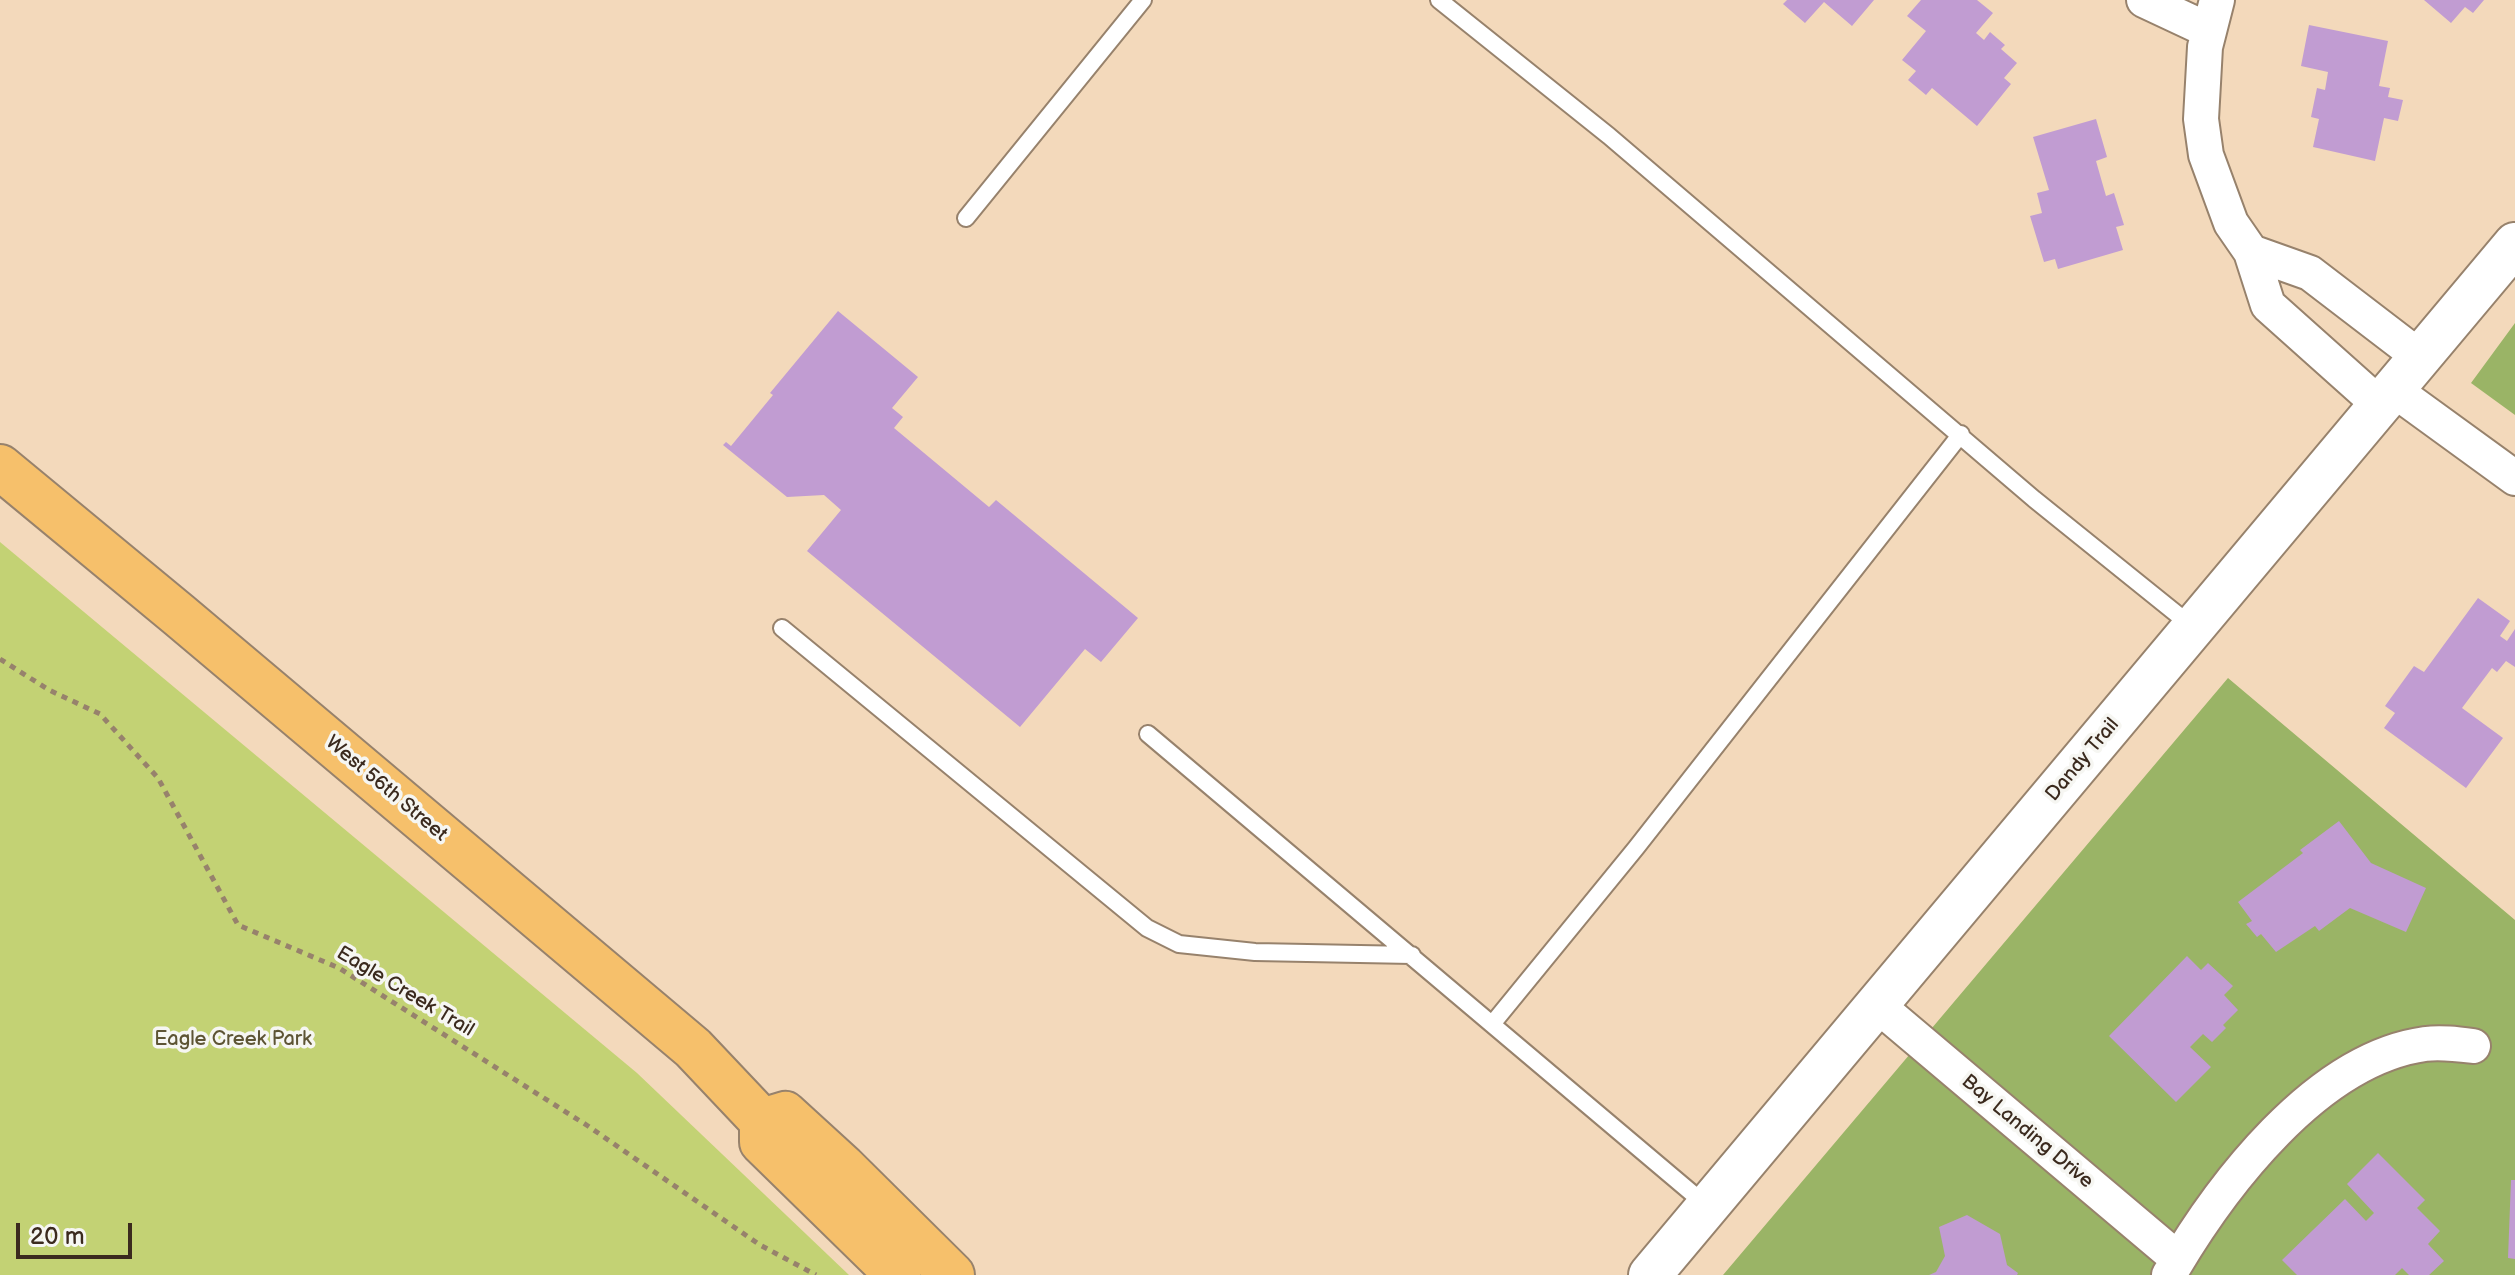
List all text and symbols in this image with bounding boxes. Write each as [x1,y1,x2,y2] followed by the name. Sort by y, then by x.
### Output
[2041,714,2125,806] street label: Dandy Trail
[320,731,452,847] street label: West 56th Street
[332,942,478,1042] street label: Eagle Creek Trail
[154,1028,312,1052] park label: Eagle Creek Park
[1956,1070,2098,1194] street label: Bay Landing Drive
[20,1207,136,1257] scale bar
[30,1222,85,1251] text: 20 m

